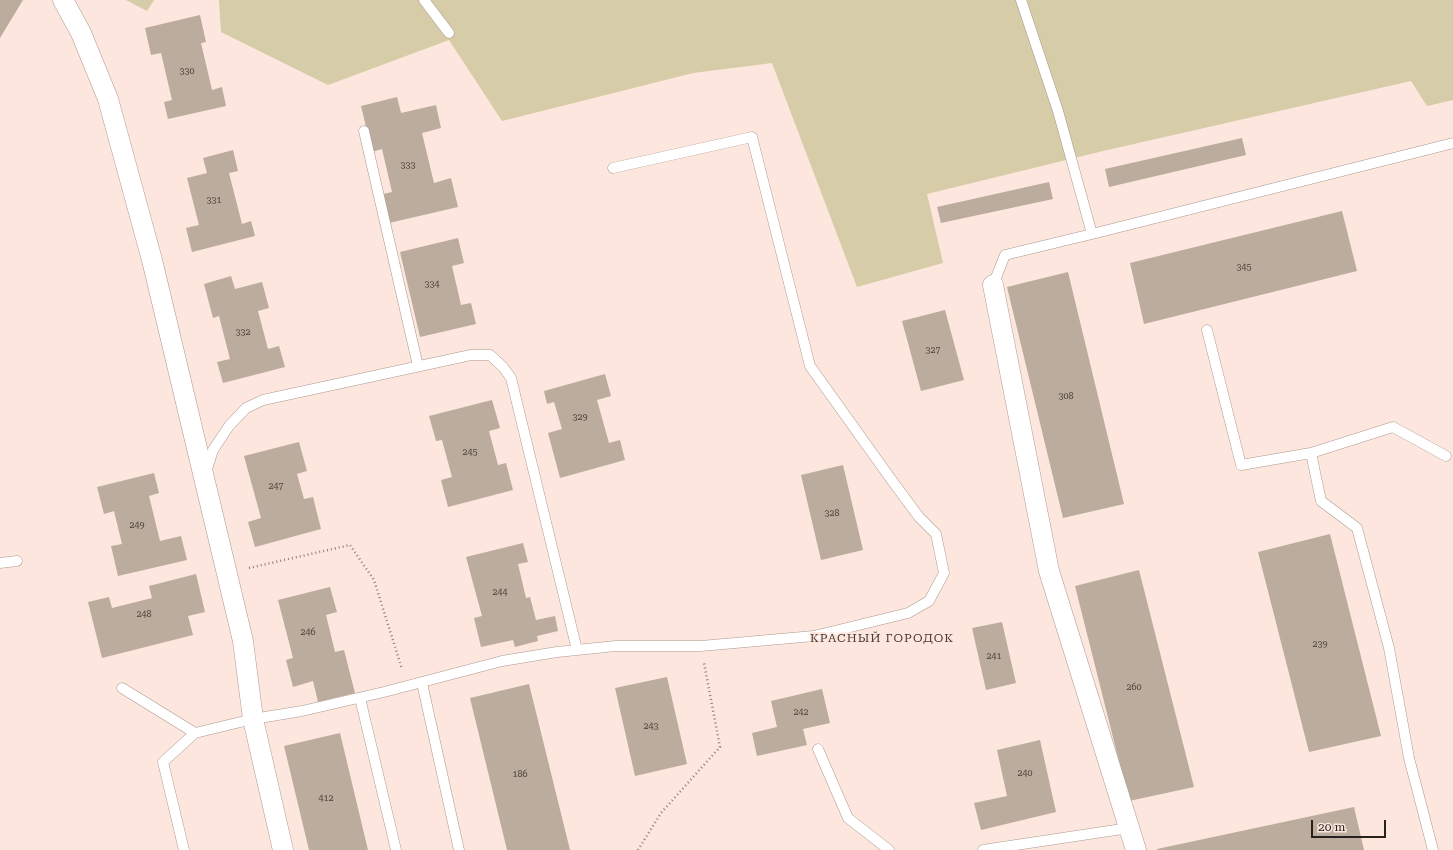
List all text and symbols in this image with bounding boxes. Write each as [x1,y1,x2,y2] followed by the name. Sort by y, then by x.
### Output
[179,66,195,76] house number: 330
[400,160,416,170] house number: 333
[206,195,222,205] house number: 331
[1236,262,1252,272] house number: 345
[424,279,440,289] house number: 334
[235,327,251,337] house number: 332
[925,345,941,355] house number: 327
[1058,391,1074,401] house number: 308
[572,412,588,422] house number: 329
[462,447,478,457] house number: 245
[268,481,284,491] house number: 247
[824,508,840,518] house number: 328
[129,520,145,530] house number: 249
[492,587,508,597] house number: 244
[136,609,152,619] house number: 248
[300,627,316,637] house number: 246
[810,631,954,645] district label: КРАСНЫЙ ГОРОДОК
[1312,639,1328,649] house number: 239
[986,651,1002,661] house number: 241
[1126,682,1142,692] house number: 260
[793,707,809,717] house number: 242
[643,721,659,731] house number: 243
[1017,768,1033,778] house number: 240
[512,769,528,779] house number: 186
[318,793,334,803] house number: 412
[1313,812,1388,838] scale bar
[1318,820,1345,834] text: 20 m

